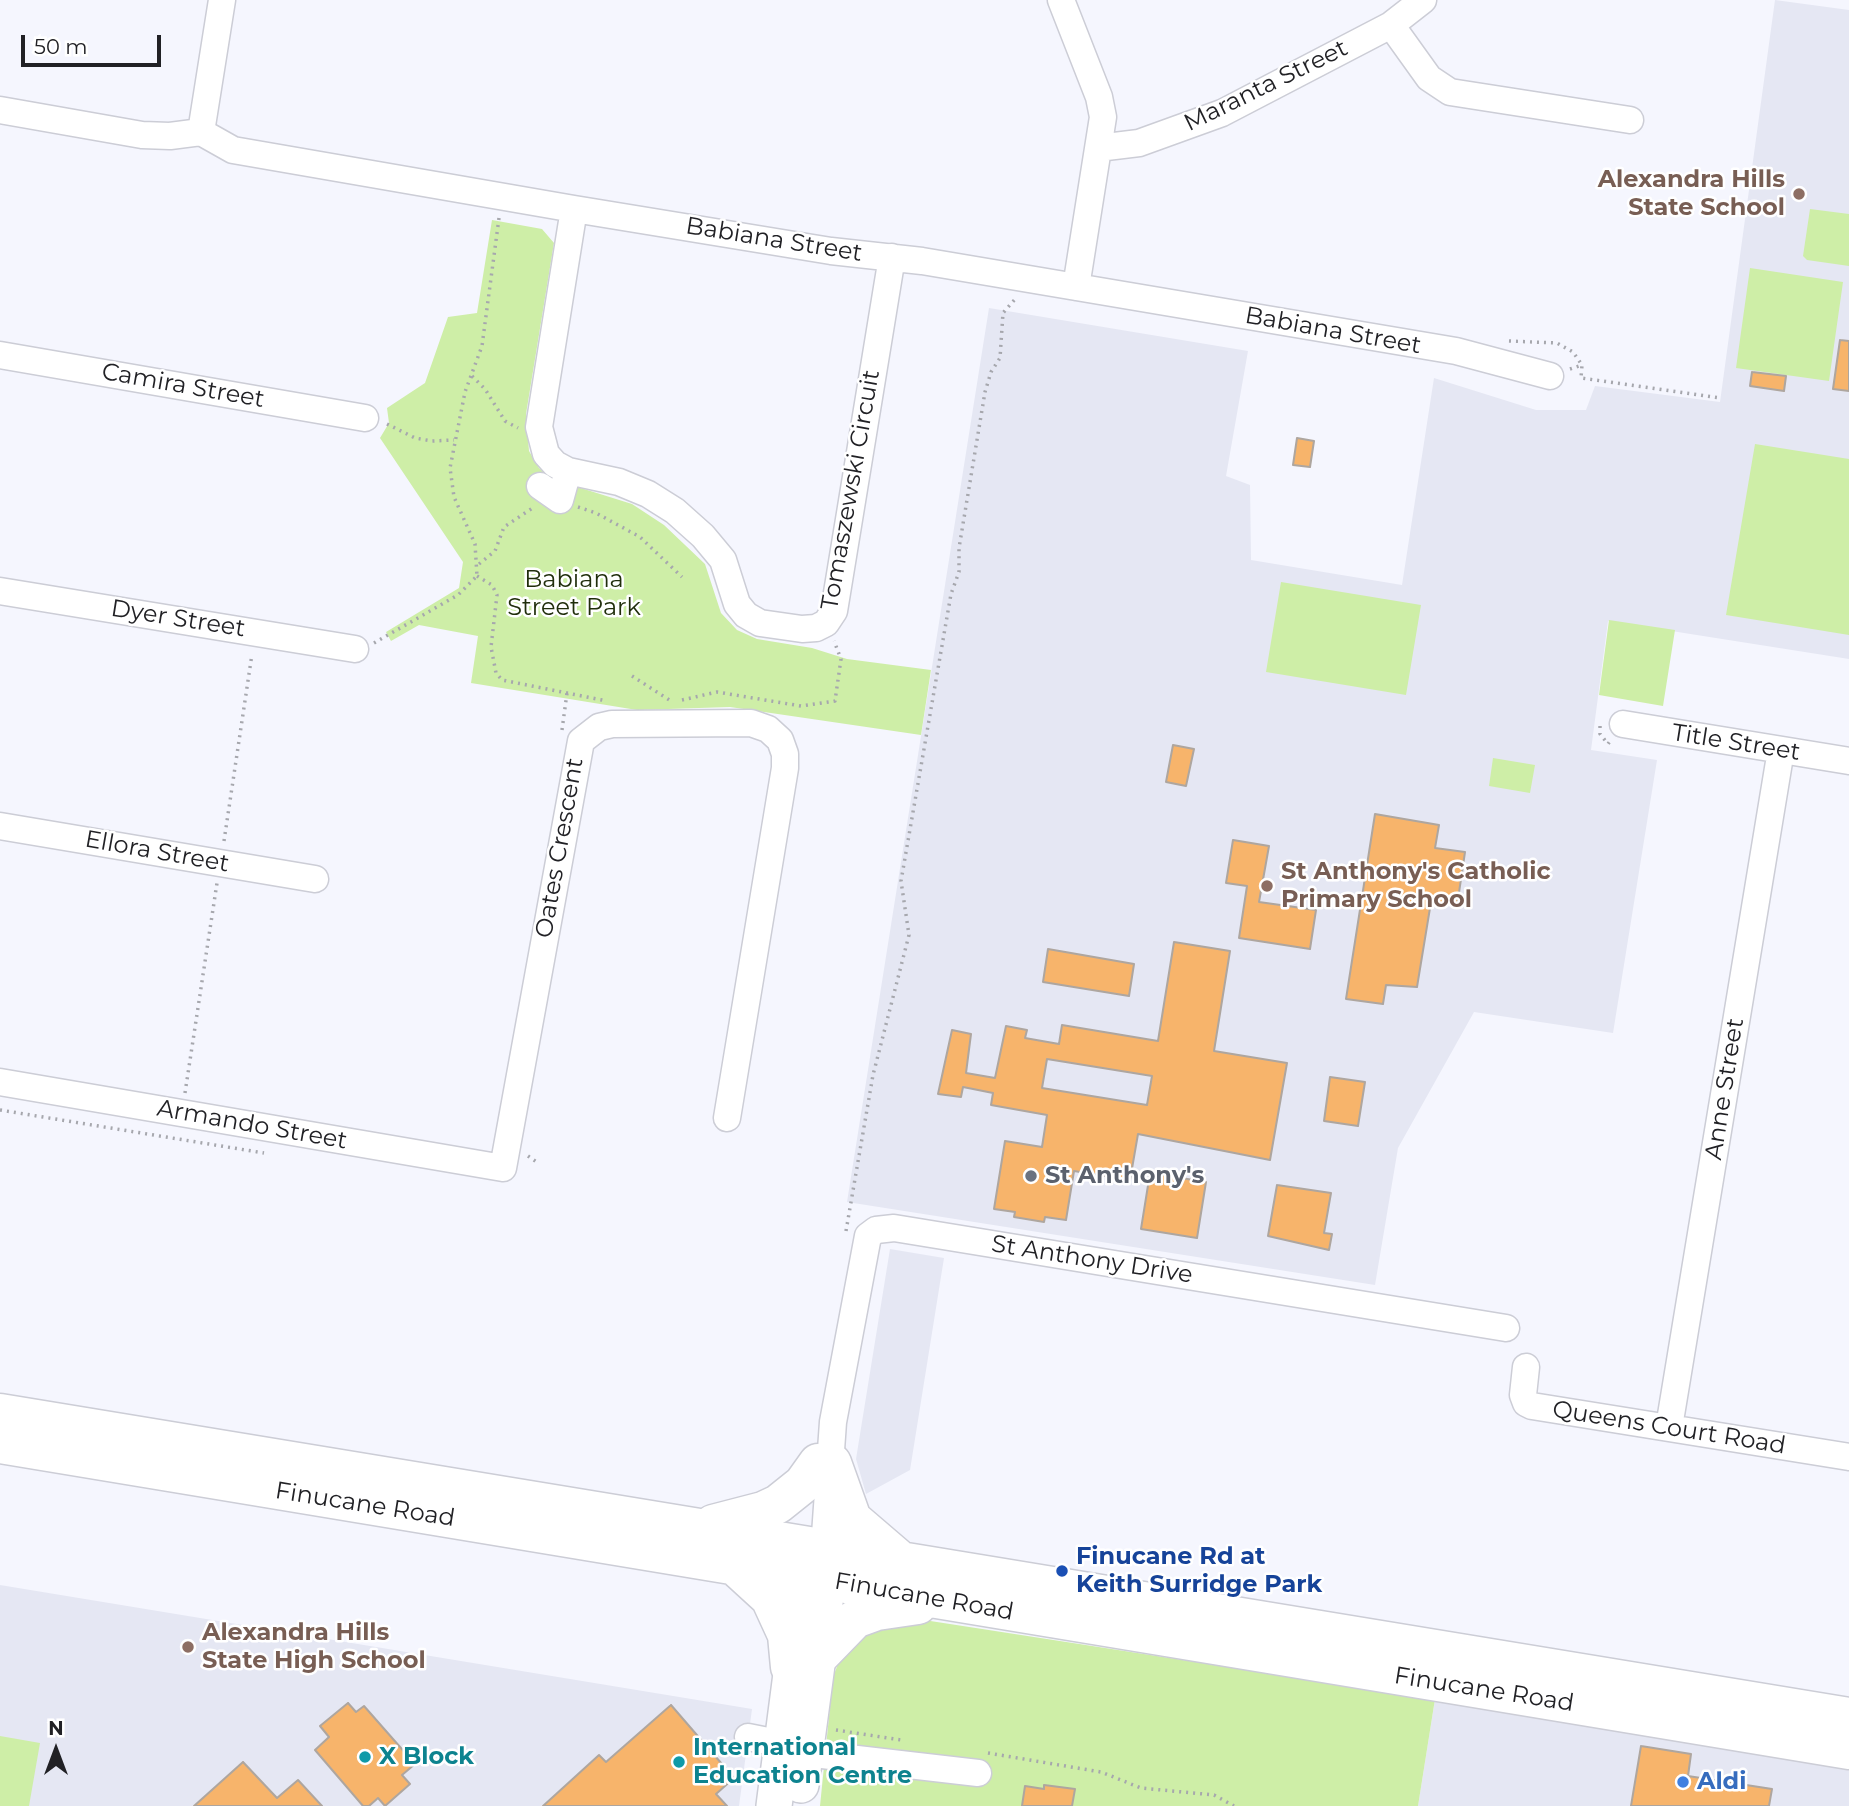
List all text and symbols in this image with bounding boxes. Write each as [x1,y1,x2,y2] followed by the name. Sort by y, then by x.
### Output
[24,21,164,65] scale bar
[34,34,88,59] text: 50 m
[1180,34,1352,138] street label: Maranta Street
[1598,166,1785,222] place label: Alexandra Hills State School
[1791,186,1807,202] marker: Alexandra Hills State School
[684,212,864,268] street label: Babiana Street
[1243,301,1423,361] street label: Babiana Street
[99,358,267,414] street label: Camira Street
[816,368,886,612] street label: Tomaszewski Circuit
[507,566,641,622] park label: Babiana Street Park
[109,594,247,644] street label: Dyer Street
[1670,719,1802,767] street label: Title Street
[530,756,590,940] street label: Oates Crescent
[83,825,231,879] street label: Ellora Street
[1281,858,1551,914] place label: St Anthony's Catholic Primary School
[1259,878,1275,894] marker: St Anthony's Catholic Primary School
[1700,1016,1750,1162] street label: Anne Street
[155,1094,349,1156] street label: Armando Street
[1045,1162,1204,1190] place label: St Anthony's
[1023,1168,1039,1184] marker: St Anthony's
[989,1230,1195,1290] street label: St Anthony Drive
[1550,1395,1788,1461] street label: Queens Court Road
[273,1477,457,1533] street label: Finucane Road
[1076,1543,1322,1599] place label: Finucane Rd at Keith Surridge Park
[1054,1563,1070,1579] marker: Finucane Rd at Keith Surridge Park
[832,1567,1016,1627] street label: Finucane Road
[202,1619,426,1675] place label: Alexandra Hills State High School
[180,1639,196,1655] marker: Alexandra Hills State High School
[1392,1662,1576,1718] street label: Finucane Road
[21,1715,91,1785] north arrow
[48,1717,64,1740] text: N
[693,1734,912,1790] place label: International Education Centre
[379,1743,474,1771] place label: X Block
[357,1749,373,1765] marker: X Block
[671,1754,687,1770] marker: International Education Centre
[1697,1768,1746,1796] place label: Aldi
[1675,1774,1691,1790] marker: Aldi

